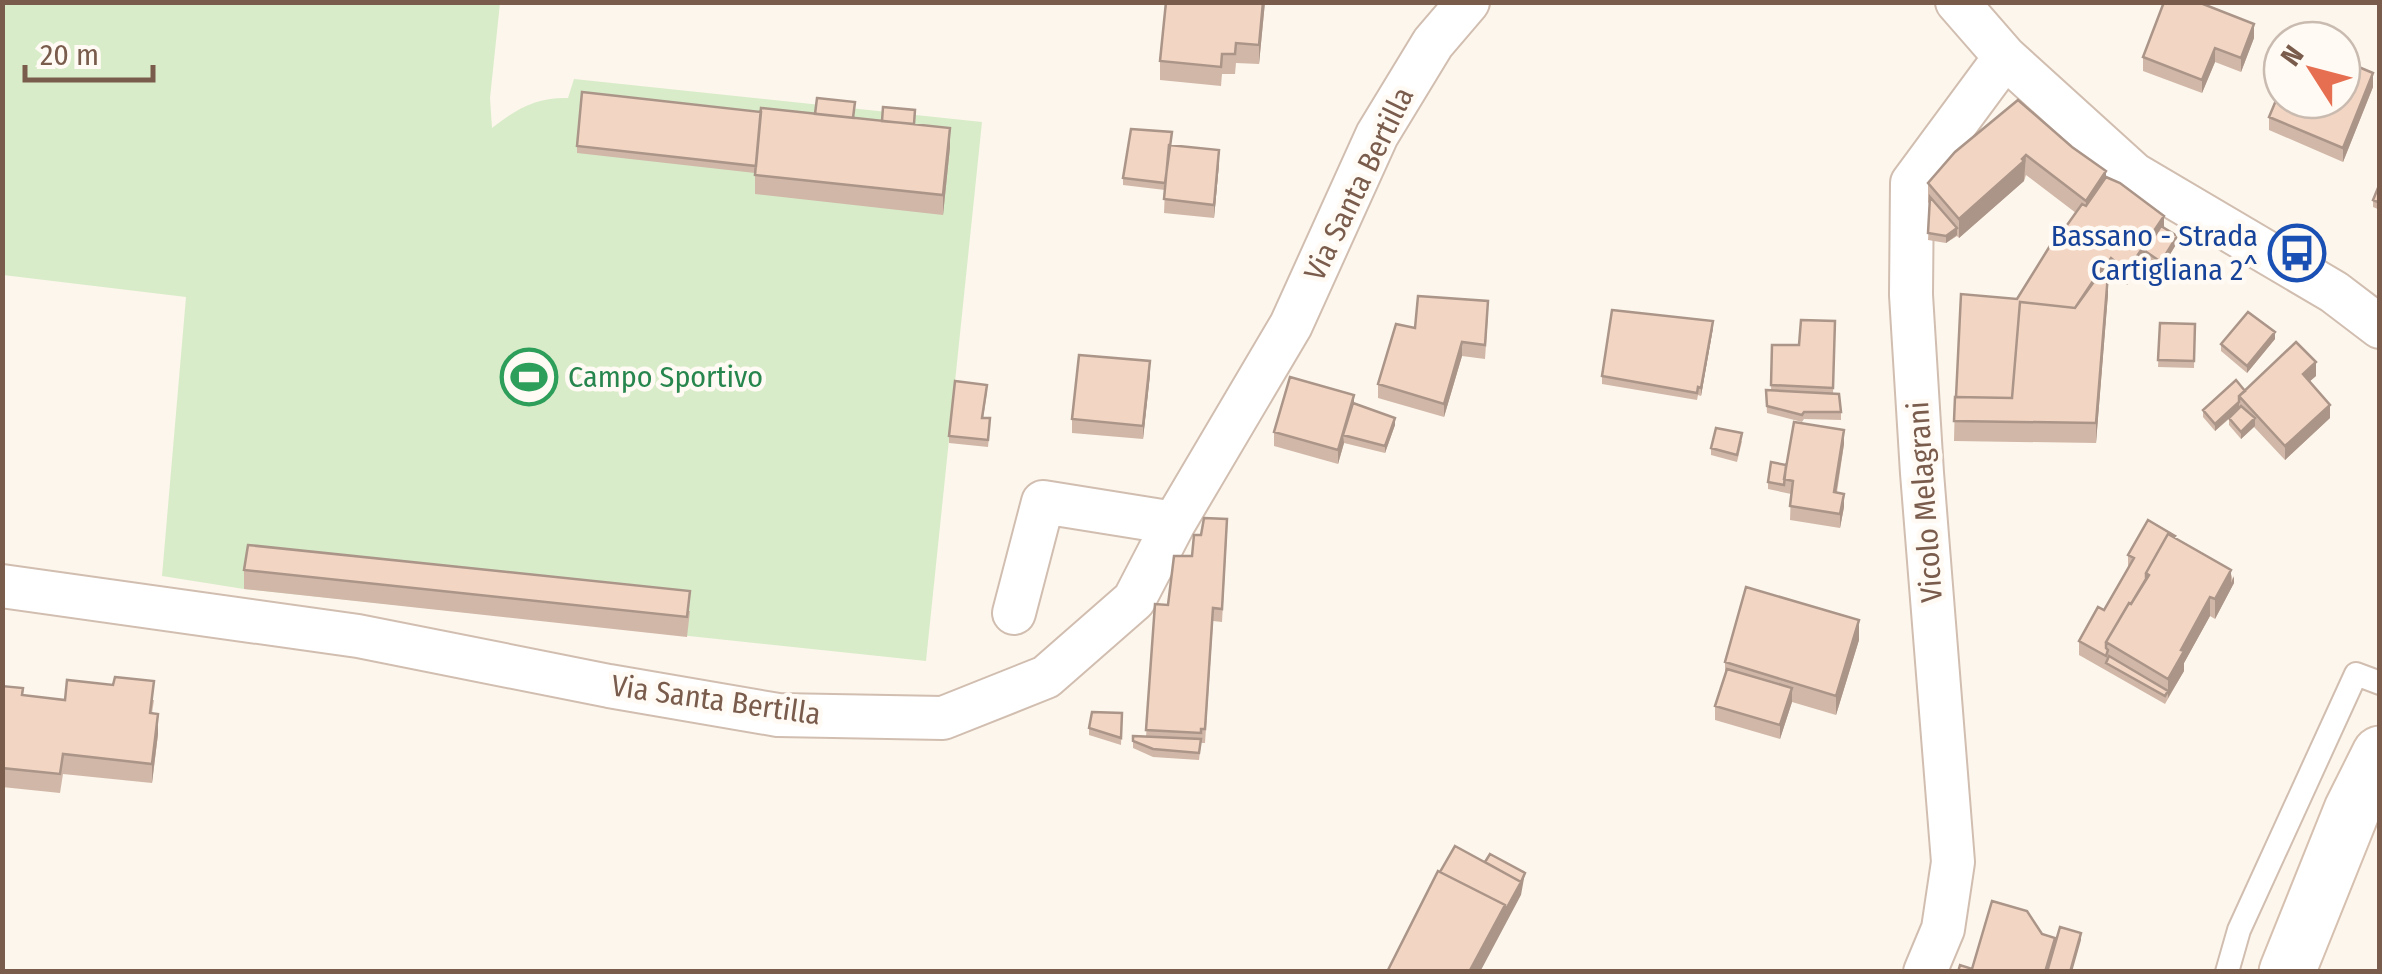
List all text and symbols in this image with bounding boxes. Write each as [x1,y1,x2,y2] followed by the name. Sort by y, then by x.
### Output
[25,20,152,82] scale bar
[2262,20,2362,120] north arrow
[40,37,99,73] text: 20 m
[2274,39,2310,72] text: N
[1297,81,1421,287] street label: Via Santa Bertilla
[2051,218,2258,288] place label: Bassano - Strada Cartigliana 2^
[2267,223,2327,283] bus stop icon: Bassano - Strada Cartigliana 2^
[499,347,559,407] sports icon: Campo Sportivo
[568,359,763,395] place label: Campo Sportivo
[1900,400,1950,604] street label: Vicolo Melagrani
[609,668,823,732] street label: Via Santa Bertilla

